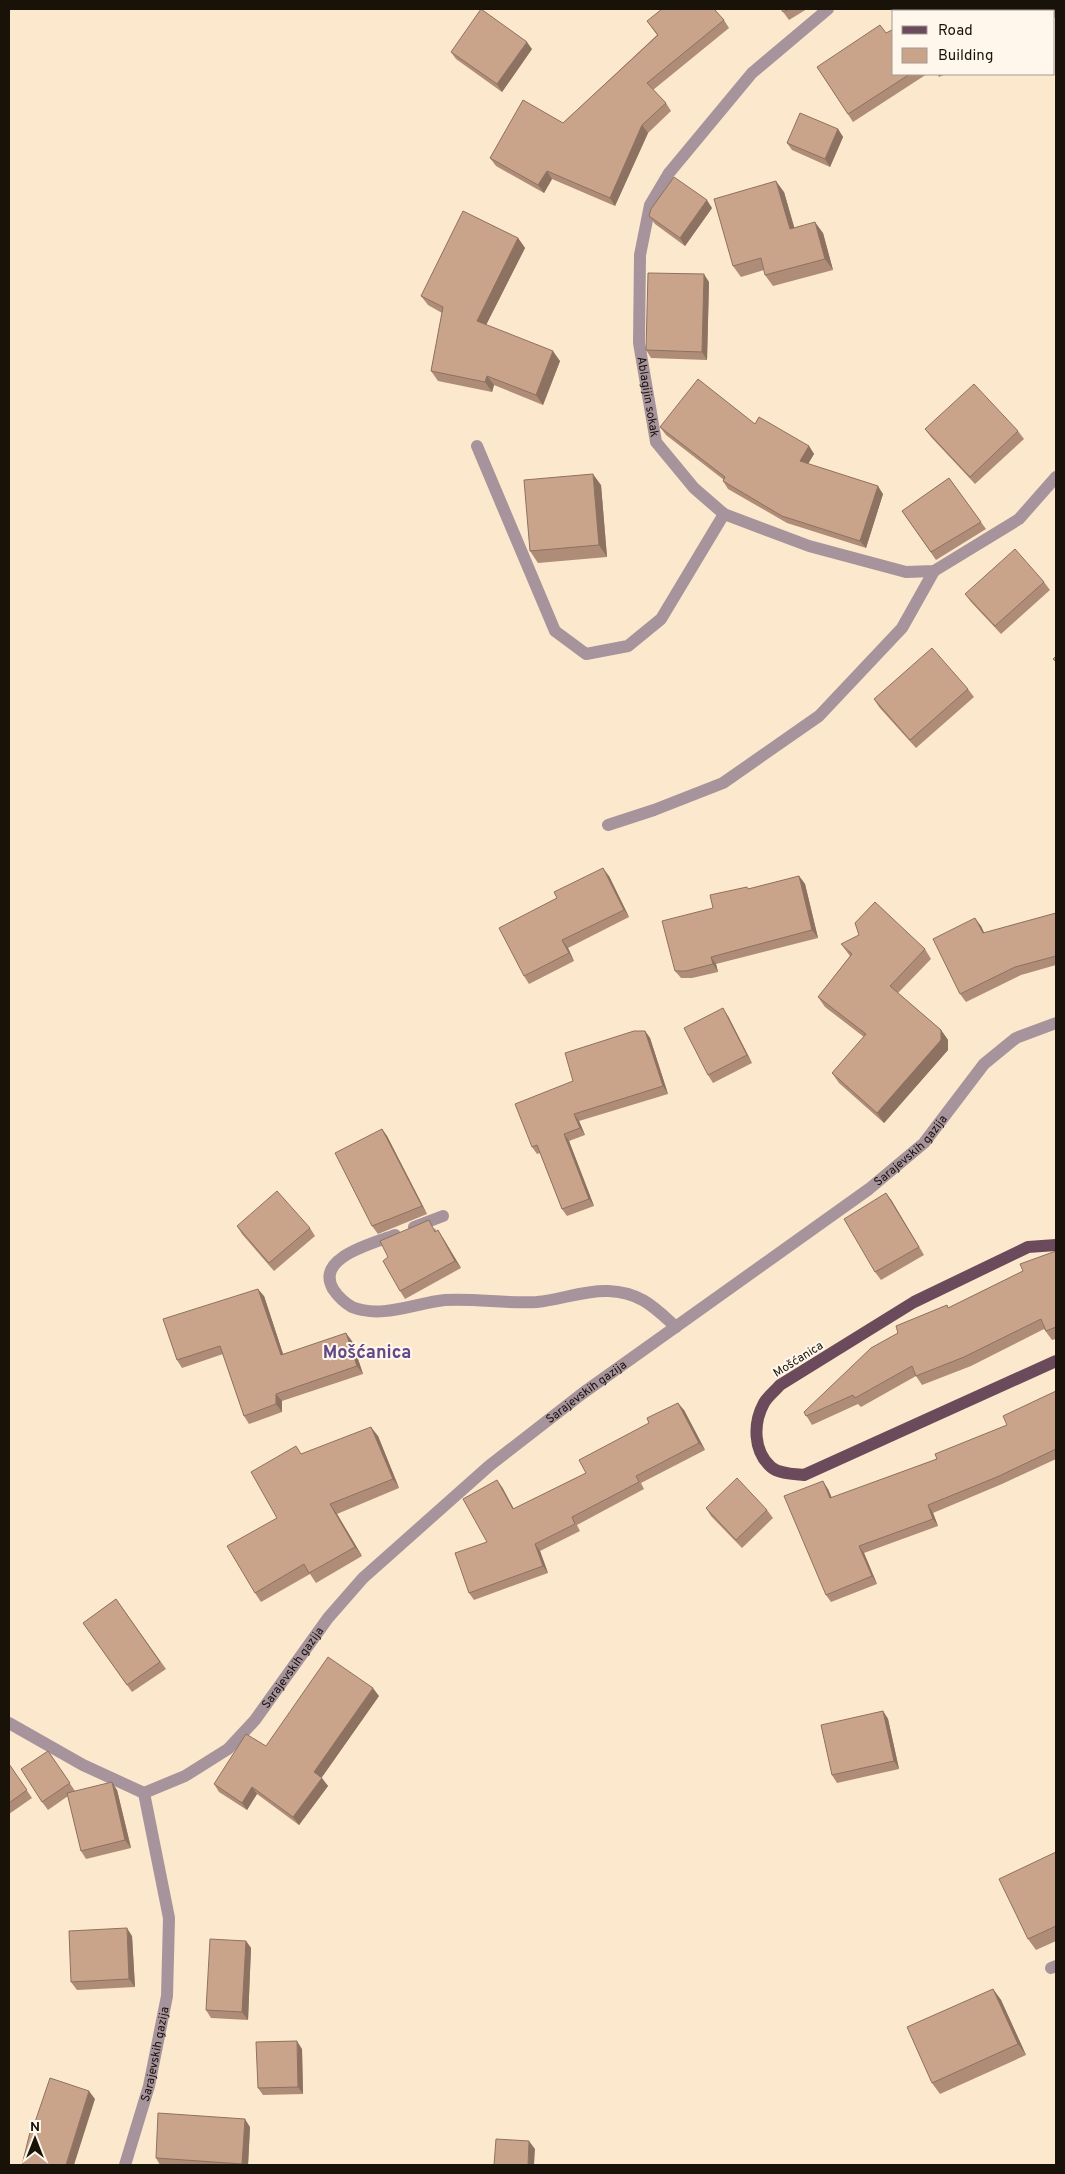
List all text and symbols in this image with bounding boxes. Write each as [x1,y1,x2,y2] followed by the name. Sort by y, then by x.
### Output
[892,10,1055,75] legend
[938,22,973,41] text: Road
[938,47,993,66] text: Building
[632,355,662,438] street label: Ablagijin sokak
[871,1112,951,1190] street label: Sarajevskih gazija
[770,1338,827,1381] street label: Mošćanica
[323,1342,411,1365] district label: Mošćanica
[543,1357,630,1428] street label: Sarajevskih gazija
[259,1624,328,1712] street label: Sarajevskih gazija
[138,2005,174,2104] street label: Sarajevskih gazija
[10,2114,60,2164] north arrow
[30,2119,40,2136] text: N

